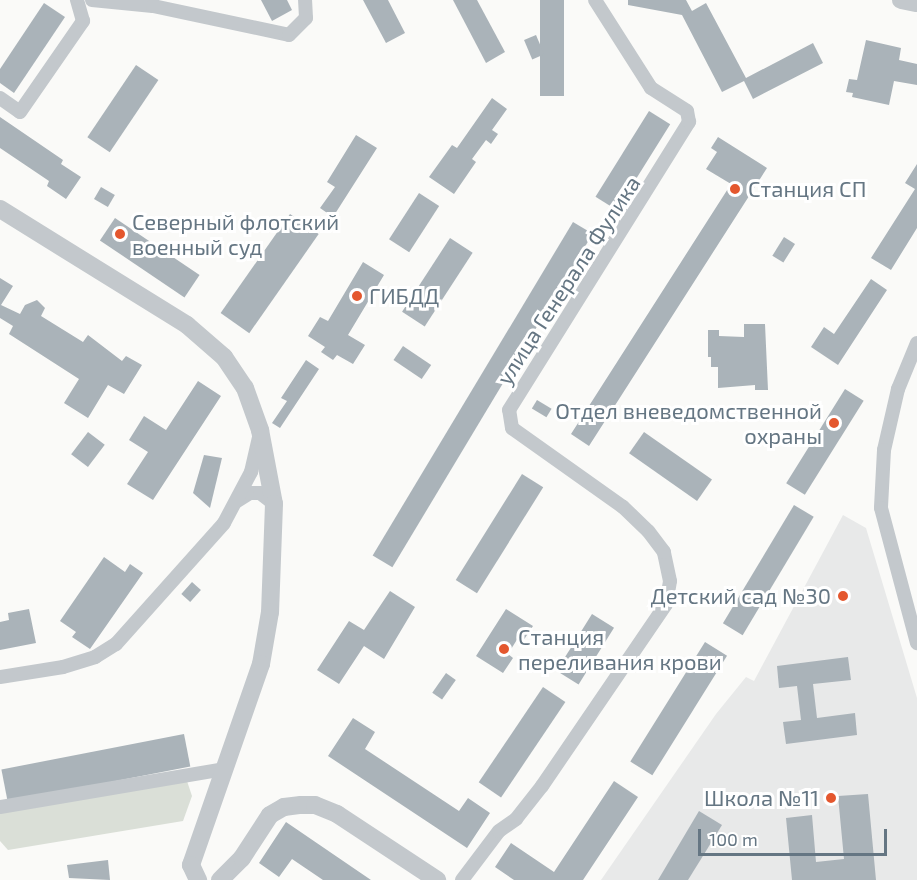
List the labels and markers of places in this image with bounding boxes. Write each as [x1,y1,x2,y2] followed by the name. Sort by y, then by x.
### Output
[748,176,866,202] place label: Станция СП
[726,180,744,198] marker: Станция СП
[132,208,339,260] place label: Северный флотский военный суд
[113,227,127,241] marker: Северный флотский военный суд
[369,283,439,309] place label: ГИБДД
[350,289,364,303] marker: ГИБДД
[555,397,822,448] place label: Отдел вневедомственной охраны
[827,416,841,430] marker: Отдел вневедомственной охраны
[651,583,831,609] place label: Детский сад №30
[836,589,850,603] marker: Детский сад №30
[518,623,722,674] place label: Станция переливания крови
[495,640,513,658] marker: Станция переливания крови
[704,785,819,811] place label: Школа №11
[824,791,838,805] marker: Школа №11

